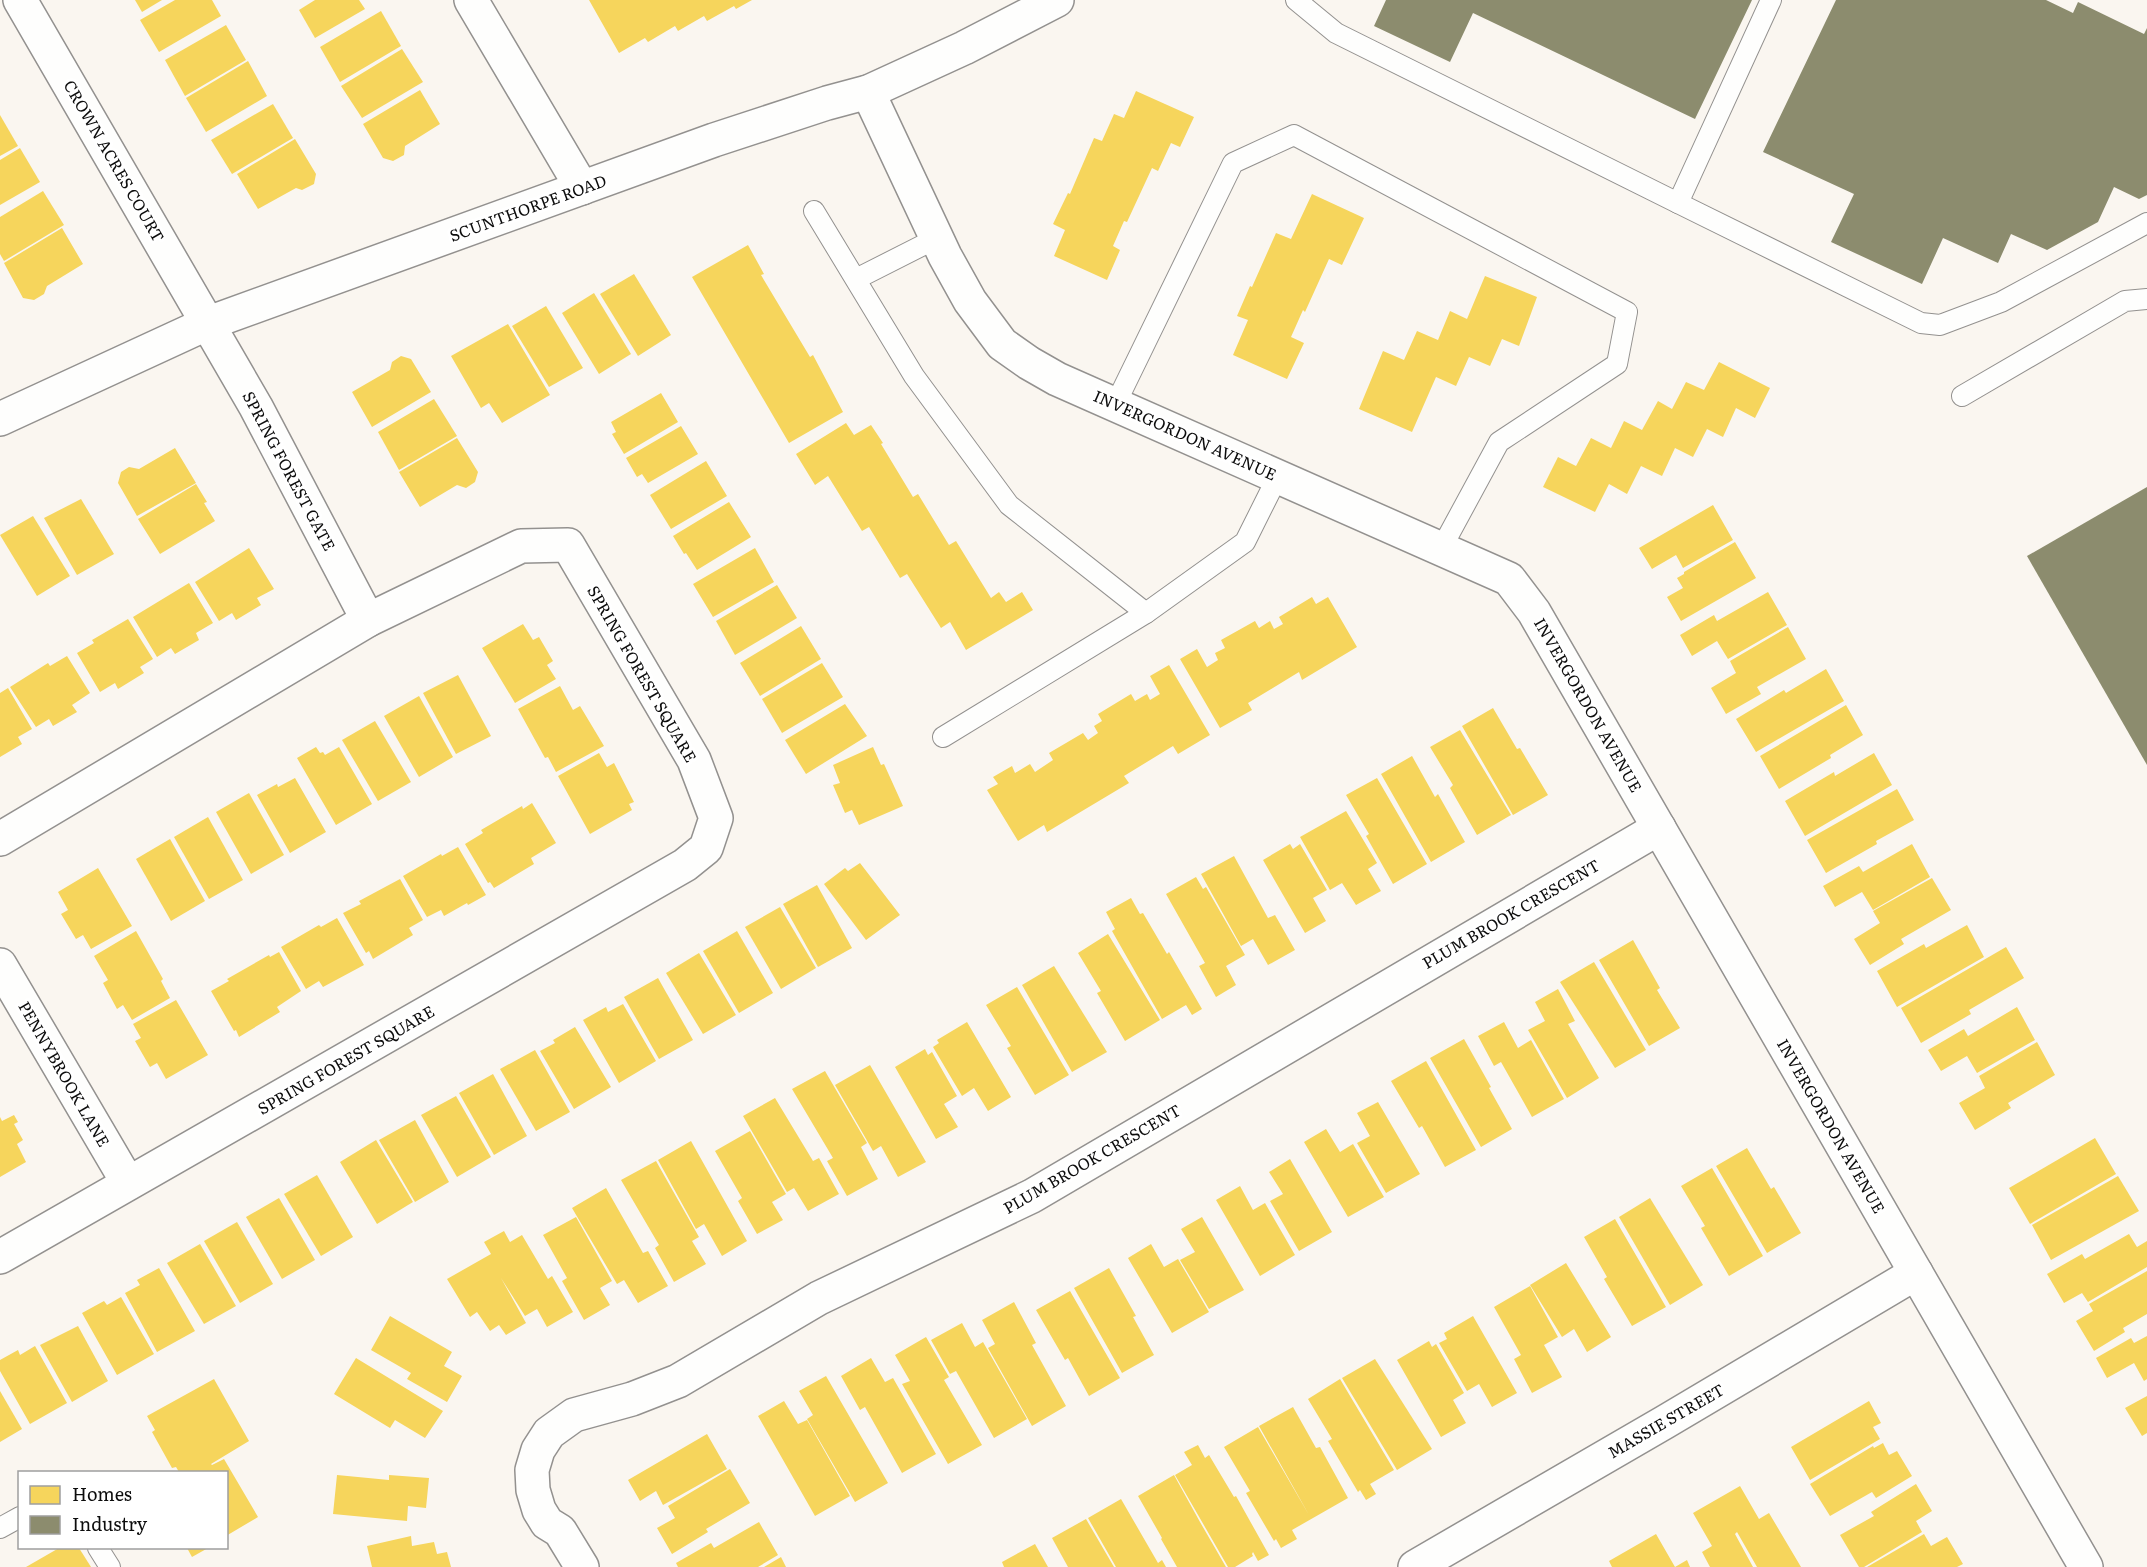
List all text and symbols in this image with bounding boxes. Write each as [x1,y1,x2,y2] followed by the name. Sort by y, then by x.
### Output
[59,75,171,246] street label: CROWN ACRES COURT
[446,167,610,247] street label: SCUNTHORPE ROAD
[1090,383,1281,485] street label: INVERGORDON AVENUE
[238,386,342,555] street label: SPRING FOREST GATE
[582,581,703,766] street label: SPRING FOREST SQUARE
[1529,613,1649,796] street label: INVERGORDON AVENUE
[1417,852,1604,974] street label: PLUM BROOK CRESCENT
[13,996,116,1151] street label: PENNYBROOK LANE
[253,999,438,1120] street label: SPRING FOREST SQUARE
[1772,1034,1892,1217] street label: INVERGORDON AVENUE
[998,1097,1185,1219] street label: PLUM BROOK CRESCENT
[1603,1377,1728,1463] street label: MASSIE STREET
[18,1471,228,1549] legend
[72,1480,132,1507] text: Homes
[72,1510,148,1537] text: Industry

